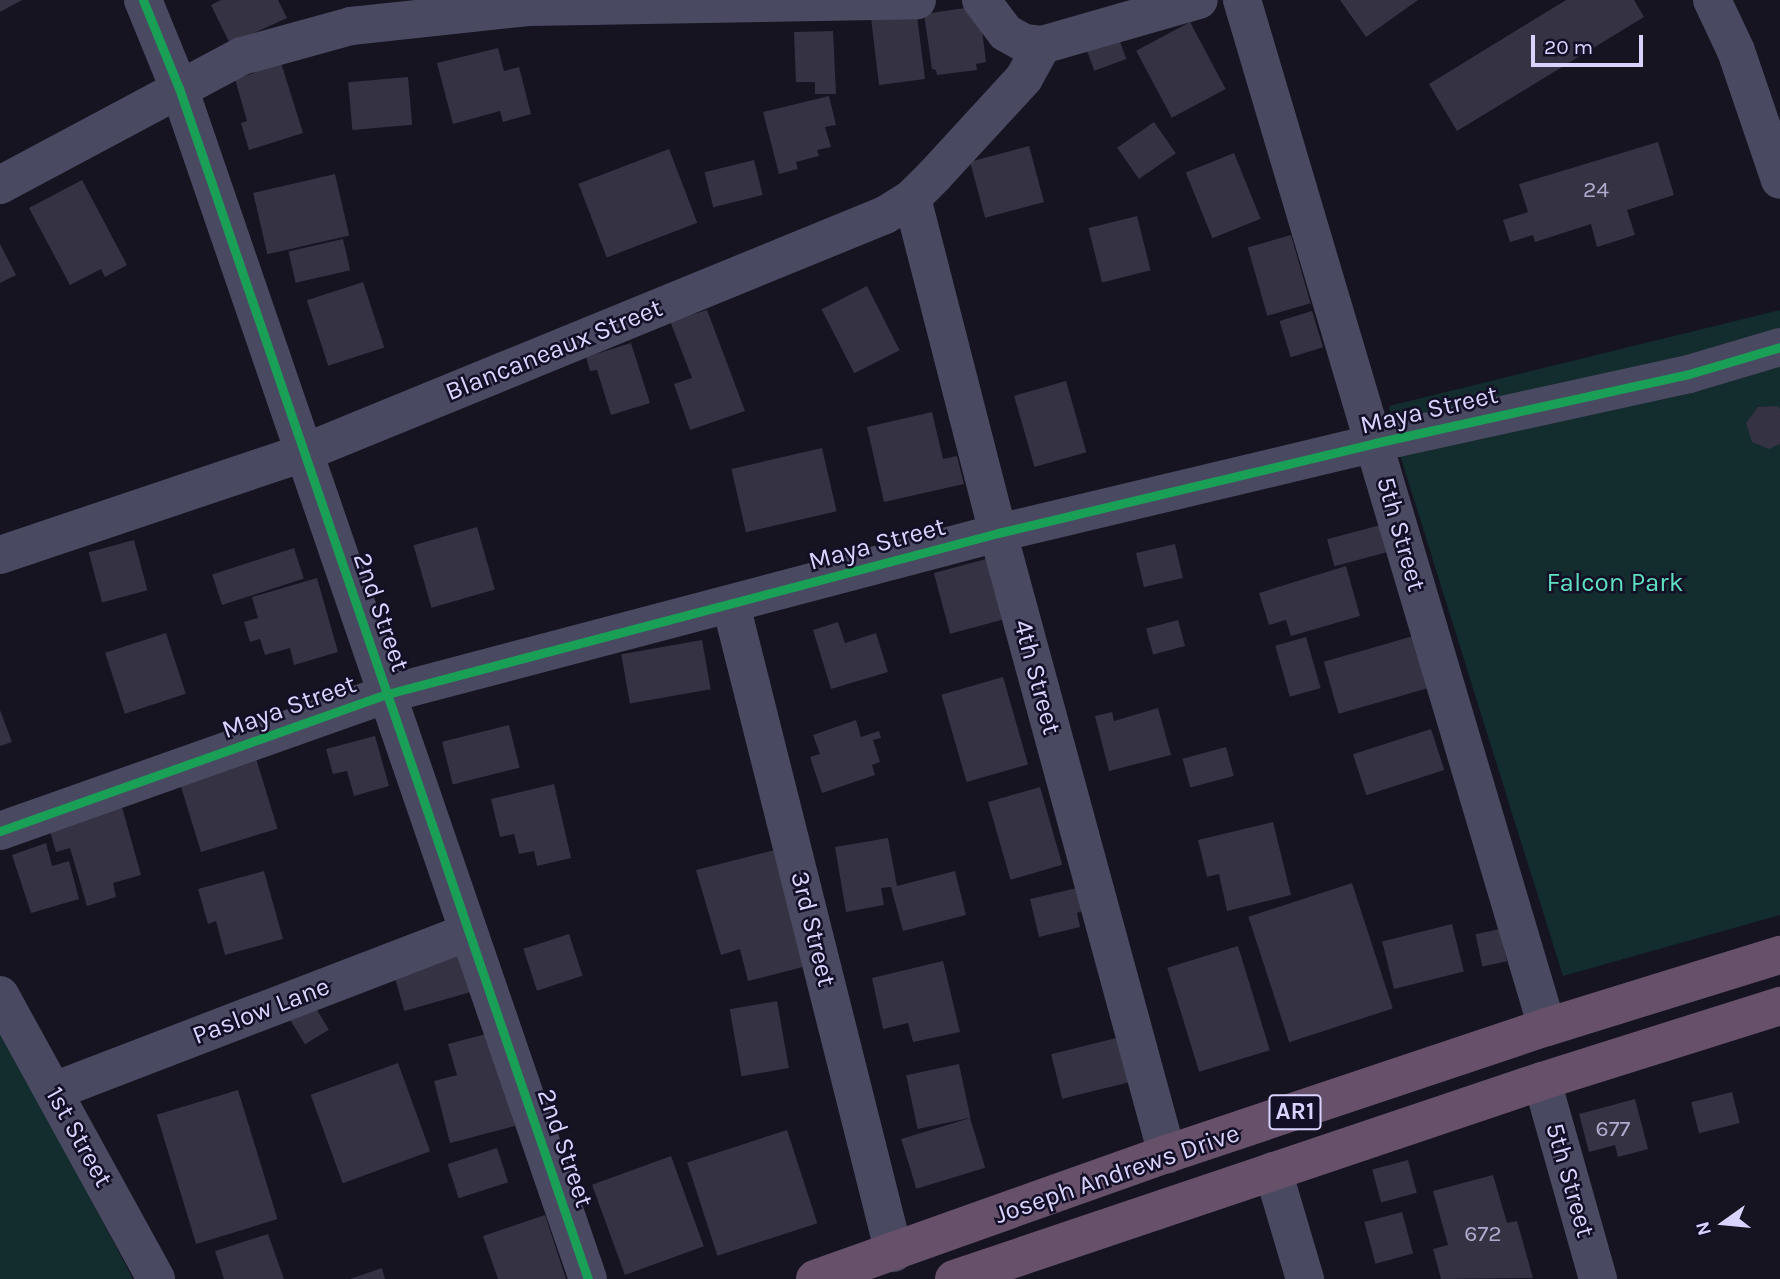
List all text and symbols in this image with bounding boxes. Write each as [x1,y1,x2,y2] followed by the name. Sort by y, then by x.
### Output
[1535,21,1647,65] scale bar
[1544,35,1593,59] text: 20 m
[1583,176,1609,204] house number: 24
[441,292,667,408] street label: Blancaneaux Street
[1357,379,1501,441] street label: Maya Street
[1370,473,1432,595] street label: 5th Street
[805,511,949,577] street label: Maya Street
[346,548,416,676] street label: 2nd Street
[1547,567,1683,599] park label: Falcon Park
[1007,616,1067,738] street label: 4th Street
[218,668,360,746] street label: Maya Street
[784,868,842,990] street label: 3rd Street
[188,971,334,1051] street label: Paslow Lane
[39,1082,119,1192] street label: 1st Street
[530,1084,600,1212] street label: 2nd Street
[1267,1092,1323,1132] road number: AR1
[1596,1115,1630,1143] house number: 677
[990,1117,1244,1231] street label: Joseph Andrews Drive
[1539,1119,1601,1241] street label: 5th Street
[1689,1188,1759,1258] north arrow
[1691,1219,1716,1238] text: N
[1464,1220,1502,1248] house number: 672

